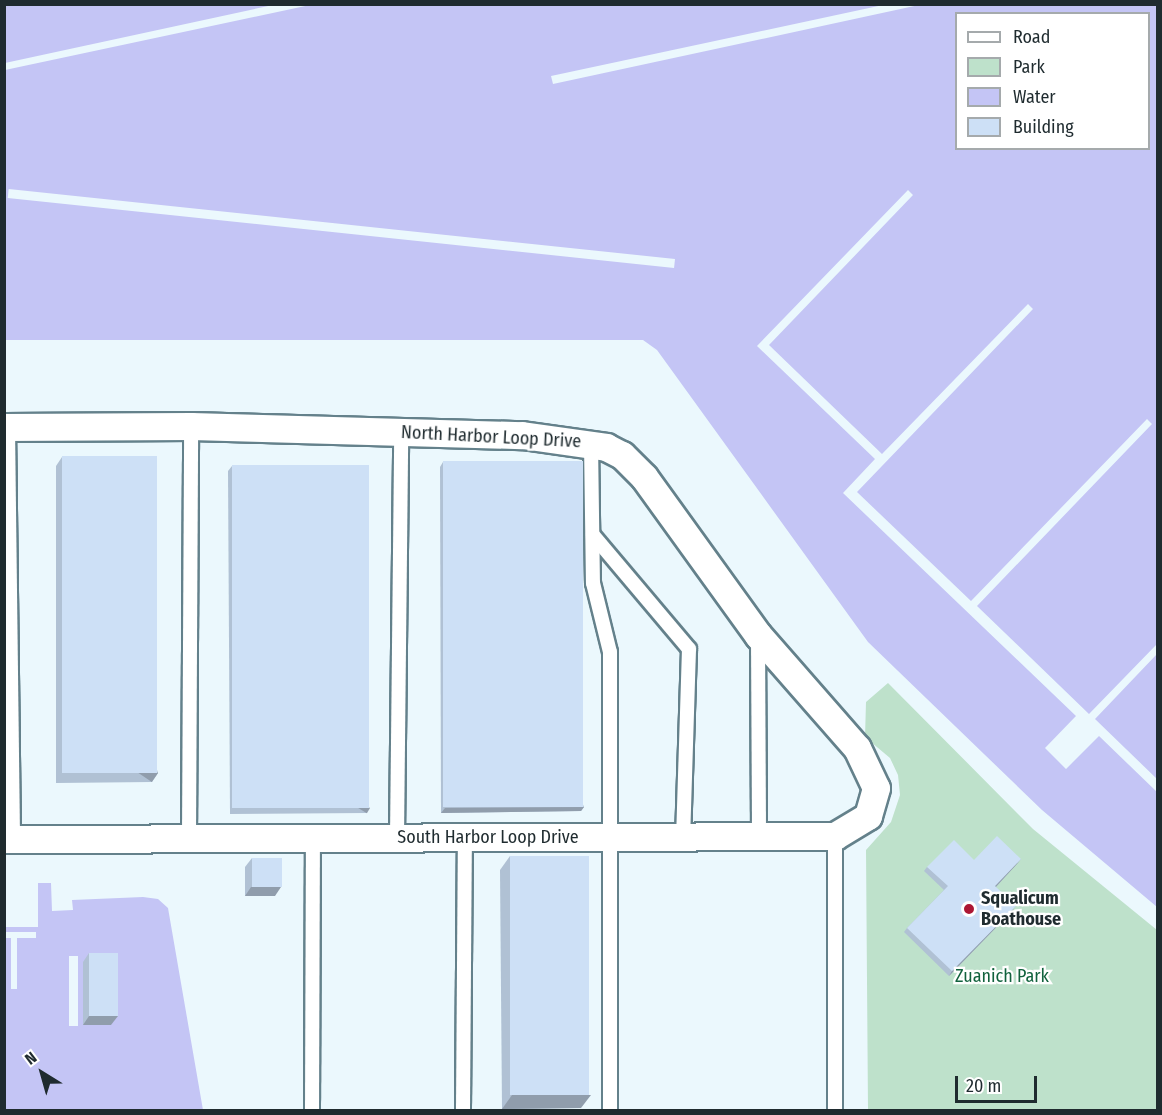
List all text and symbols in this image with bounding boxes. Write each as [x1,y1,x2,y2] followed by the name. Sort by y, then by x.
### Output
[955,12,1150,150] legend
[1013,26,1050,48] text: Road
[1013,56,1045,78] text: Park
[1013,86,1056,108] text: Water
[1013,116,1074,138] text: Building
[400,421,582,453] street label: North Harbor Loop Drive
[397,826,579,848] street label: South Harbor Loop Drive
[981,888,1061,930] place label: Squalicum Boathouse
[962,902,976,916] marker: Squalicum Boathouse
[955,965,1049,987] park label: Zuanich Park
[12,1043,72,1103] north arrow
[21,1048,40,1069] text: N
[958,1064,1040,1102] scale bar
[966,1075,1001,1097] text: 20 m

